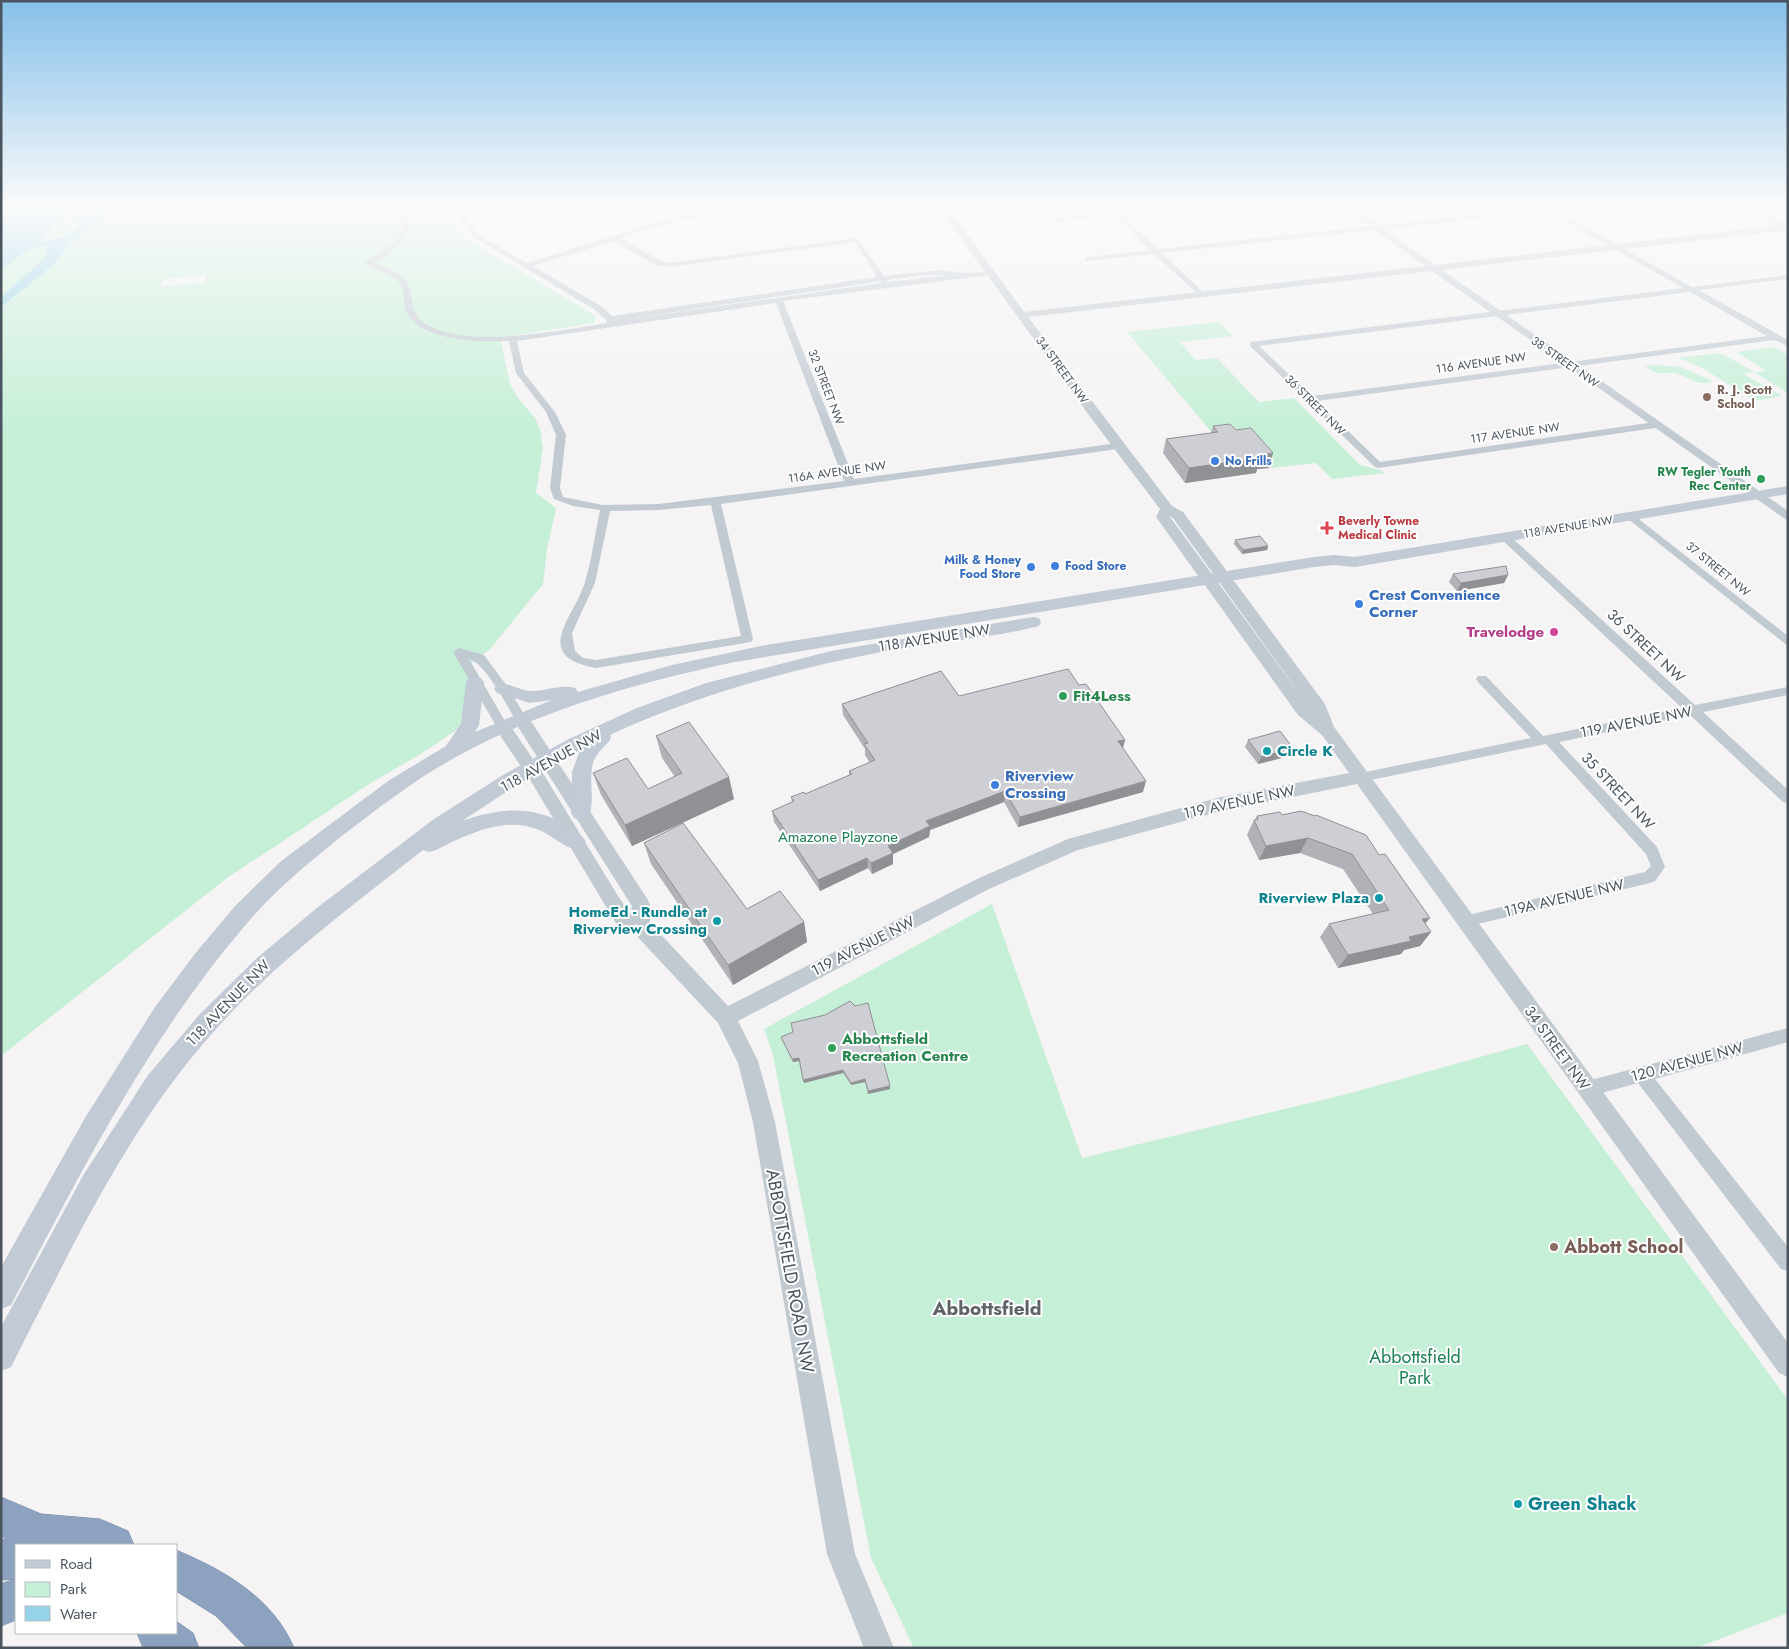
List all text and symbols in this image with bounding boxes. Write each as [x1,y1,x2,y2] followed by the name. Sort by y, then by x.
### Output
[1527,332,1603,392] street label: 38 STREET NW
[1031,333,1093,408] street label: 34 STREET NW
[803,347,849,427] street label: 32 STREET NW
[1435,348,1527,378] street label: 116 AVENUE NW
[1281,371,1350,440] street label: 36 STREET NW
[1717,381,1772,413] place label: R. J. Scott School
[1701,391,1713,403] marker: R. J. Scott School
[1469,418,1561,448] street label: 117 AVENUE NW
[1225,452,1272,470] place label: No Frills
[1209,455,1221,467] marker: No Frills
[787,456,887,488] street label: 116A AVENUE NW
[1657,463,1751,495] place label: RW Tegler Youth Rec Center
[1755,473,1767,485] marker: RW Tegler Youth Rec Center
[1522,511,1614,543] street label: 118 AVENUE NW
[1338,512,1419,544] place label: Beverly Towne Medical Clinic
[1320,521,1334,535] marker: Beverly Towne Medical Clinic
[1682,537,1754,601] street label: 37 STREET NW
[944,551,1022,583] place label: Milk & Honey Food Store
[1065,557,1127,575] place label: Food Store
[1049,560,1061,572] marker: Food Store
[1025,561,1037,573] marker: Milk & Honey Food Store
[1369,584,1501,623] place label: Crest Convenience Corner
[1353,598,1365,610] marker: Crest Convenience Corner
[1602,604,1690,688] street label: 36 STREET NW
[876,618,992,658] street label: 118 AVENUE NW
[1466,621,1544,643] place label: Travelodge
[1548,626,1560,638] marker: Travelodge
[1073,685,1131,707] place label: Fit4Less
[1057,690,1069,702] marker: Fit4Less
[1578,700,1694,744] street label: 119 AVENUE NW
[496,724,606,798] street label: 118 AVENUE NW
[1277,740,1333,762] place label: Circle K
[1261,745,1273,757] marker: Circle K
[1576,747,1660,835] street label: 35 STREET NW
[1005,765,1074,804] place label: Riverview Crossing
[989,779,1001,791] marker: Riverview Crossing
[1181,779,1297,825] street label: 119 AVENUE NW
[778,826,898,848] park label: Amazone Playzone
[1502,873,1626,922] street label: 119A AVENUE NW
[1259,887,1369,909] place label: Riverview Plaza
[1373,892,1385,904] marker: Riverview Plaza
[569,901,707,940] place label: HomeEd - Rundle at Riverview Crossing
[807,910,919,982] street label: 119 AVENUE NW
[711,915,723,927] marker: HomeEd - Rundle at Riverview Crossing
[181,955,275,1051] street label: 118 AVENUE NW
[1519,1001,1595,1095] street label: 34 STREET NW
[841,1028,969,1067] place label: Abbottsfield Recreation Centre
[1628,1036,1746,1088] street label: 120 AVENUE NW
[826,1042,838,1054] marker: Abbottsfield Recreation Centre
[759,1167,821,1375] street label: ABBOTTSFIELD ROAD NW
[1563,1234,1683,1260] place label: Abbott School
[1548,1241,1560,1253] marker: Abbott School
[932,1295,1041,1322] district label: Abbottsfield
[1369,1344,1461,1391] park label: Abbottsfield Park
[1528,1491,1637,1517] place label: Green Shack
[1512,1498,1524,1510] marker: Green Shack
[15,1544,178,1634] legend
[60,1553,92,1575] text: Road
[60,1578,87,1600] text: Park
[60,1603,98,1625] text: Water

